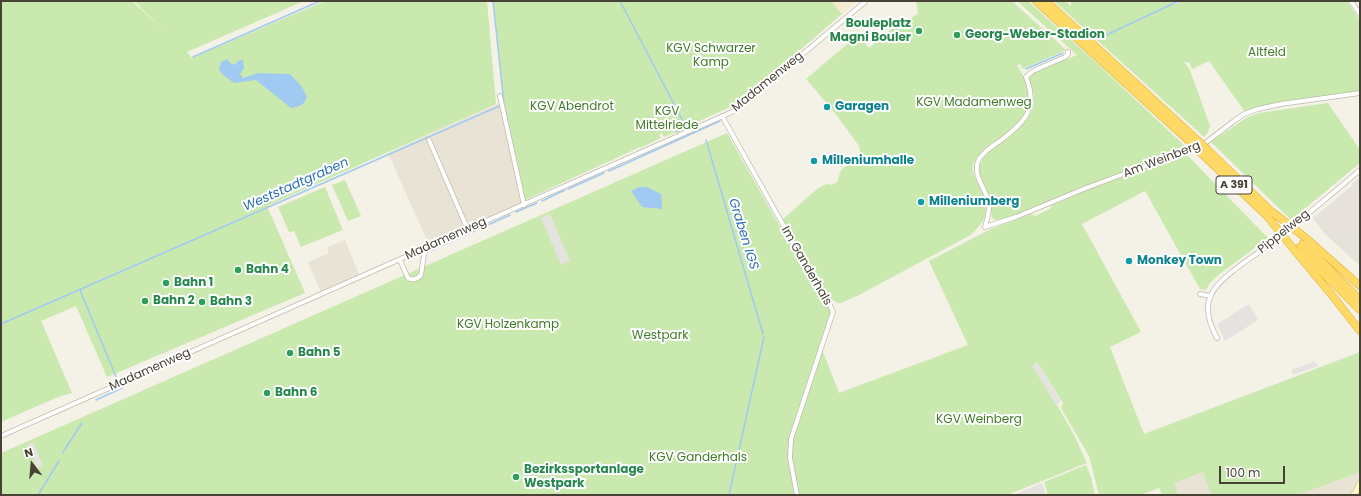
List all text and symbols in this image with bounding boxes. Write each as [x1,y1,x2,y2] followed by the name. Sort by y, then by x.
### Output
[830,17,911,45] place label: Bouleplatz Magni Bouler
[914,26,924,36] marker: Bouleplatz Magni Bouler
[965,28,1105,42] place label: Georg-Weber-Stadion
[952,30,962,40] marker: Georg-Weber-Stadion
[666,42,756,70] park label: KGV Schwarzer Kamp
[1248,46,1286,60] park label: Altfeld
[729,49,807,115] street label: Madamenweg
[916,96,1032,110] park label: KGV Madamenweg
[530,100,614,114] park label: KGV Abendrot
[835,100,889,114] place label: Garagen
[822,102,832,112] marker: Garagen
[636,105,698,133] park label: KGV Mittelriede
[1121,139,1203,181] street label: Am Weinberg
[822,154,914,168] place label: Milleniumhalle
[241,155,351,215] water label: Weststadtgraben
[809,156,819,166] marker: Milleniumhalle
[1216,176,1252,194] road number: A 391
[929,195,1019,209] place label: Milleniumberg
[725,196,761,272] water label: Graben IGS
[916,197,926,207] marker: Milleniumberg
[1255,207,1313,257] street label: Pippelweg
[403,215,489,263] street label: Madamenweg
[778,224,834,308] street label: Im Ganderhals
[1137,254,1222,268] place label: Monkey Town
[1124,256,1134,266] marker: Monkey Town
[246,263,289,277] place label: Bahn 4
[233,265,243,275] marker: Bahn 4
[174,276,213,290] place label: Bahn 1
[161,278,171,288] marker: Bahn 1
[153,294,195,308] place label: Bahn 2
[210,295,252,309] place label: Bahn 3
[140,296,150,306] marker: Bahn 2
[197,297,207,307] marker: Bahn 3
[457,318,559,332] park label: KGV Holzenkamp
[632,329,688,343] park label: Westpark
[107,346,193,394] street label: Madamenweg
[298,346,341,360] place label: Bahn 5
[285,348,295,358] marker: Bahn 5
[275,386,317,400] place label: Bahn 6
[262,388,272,398] marker: Bahn 6
[936,413,1022,427] park label: KGV Weinberg
[12,444,52,484] north arrow
[23,444,35,461] text: N
[649,451,747,465] park label: KGV Ganderhals
[1221,458,1287,484] scale bar
[524,463,644,491] place label: Bezirkssportanlage Westpark
[1226,464,1260,481] text: 100 m
[511,472,521,482] marker: Bezirkssportanlage Westpark

